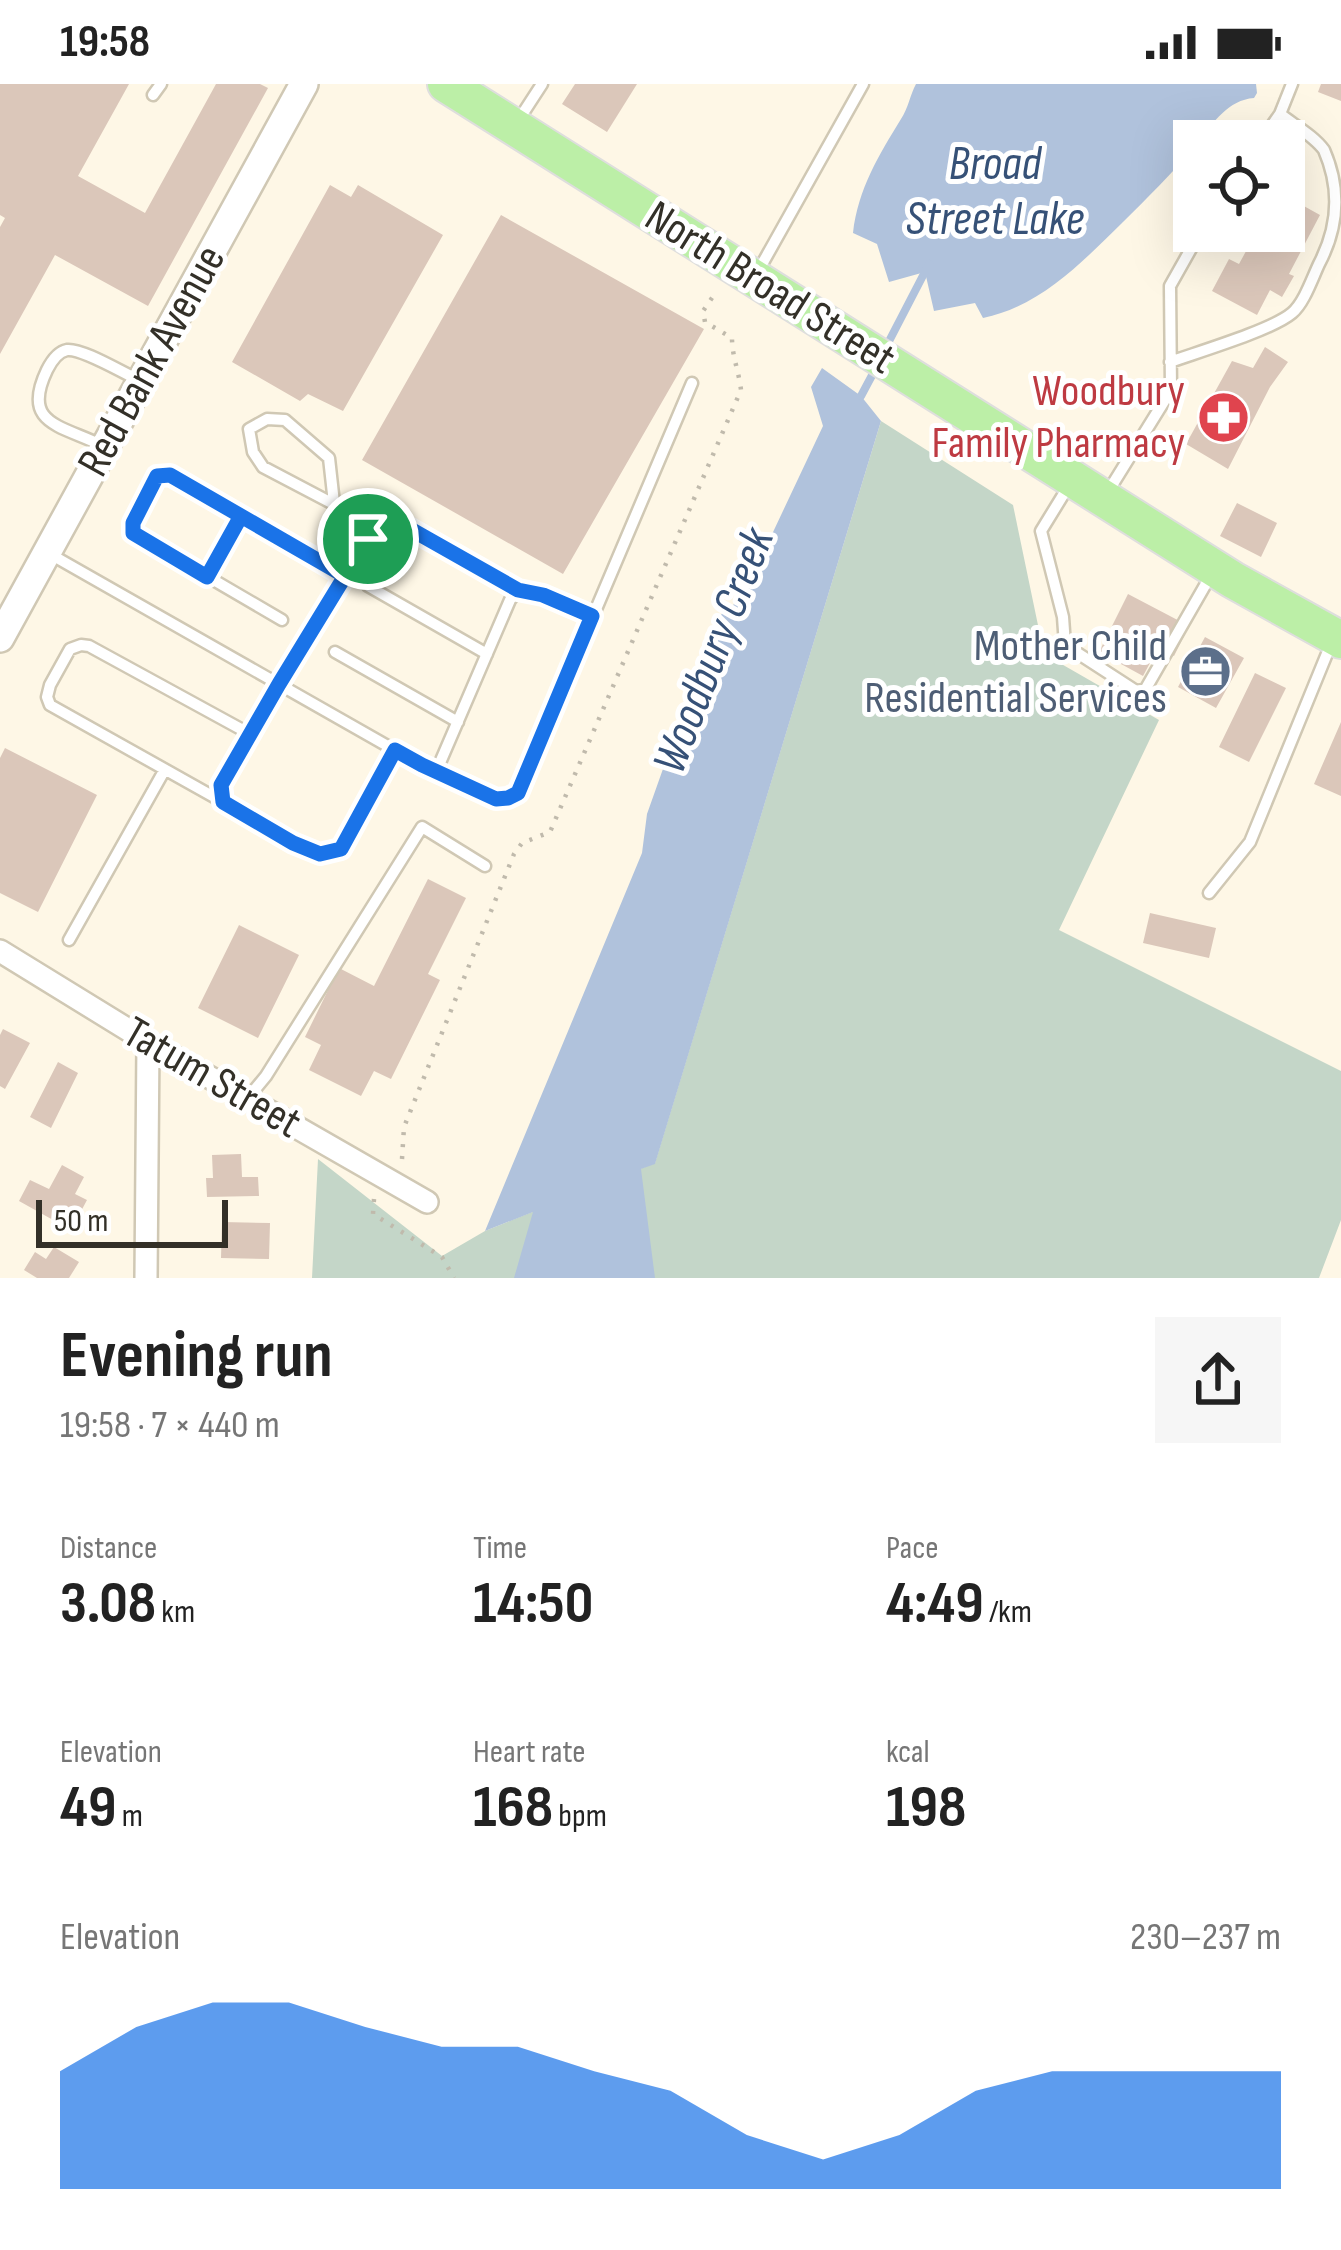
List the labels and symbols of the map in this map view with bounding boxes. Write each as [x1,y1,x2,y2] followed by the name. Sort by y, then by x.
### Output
[906,136,1084,248] water label: Broad Street Lake
[635,189,905,387] street label: North Broad Street
[66,236,238,486] street label: Red Bank Avenue
[931,364,1185,471] place label: Woodbury Family Pharmacy
[1196,389,1252,445] pharmacy icon: Woodbury Family Pharmacy
[317,488,419,590] pin
[641,518,788,782] water label: Woodbury Creek
[864,619,1167,726] place label: Mother Child Residential Services
[1178,644,1234,700] office icon: Mother Child Residential Services
[113,1005,311,1151] street label: Tatum Street
[36,1194,228,1247] scale bar

